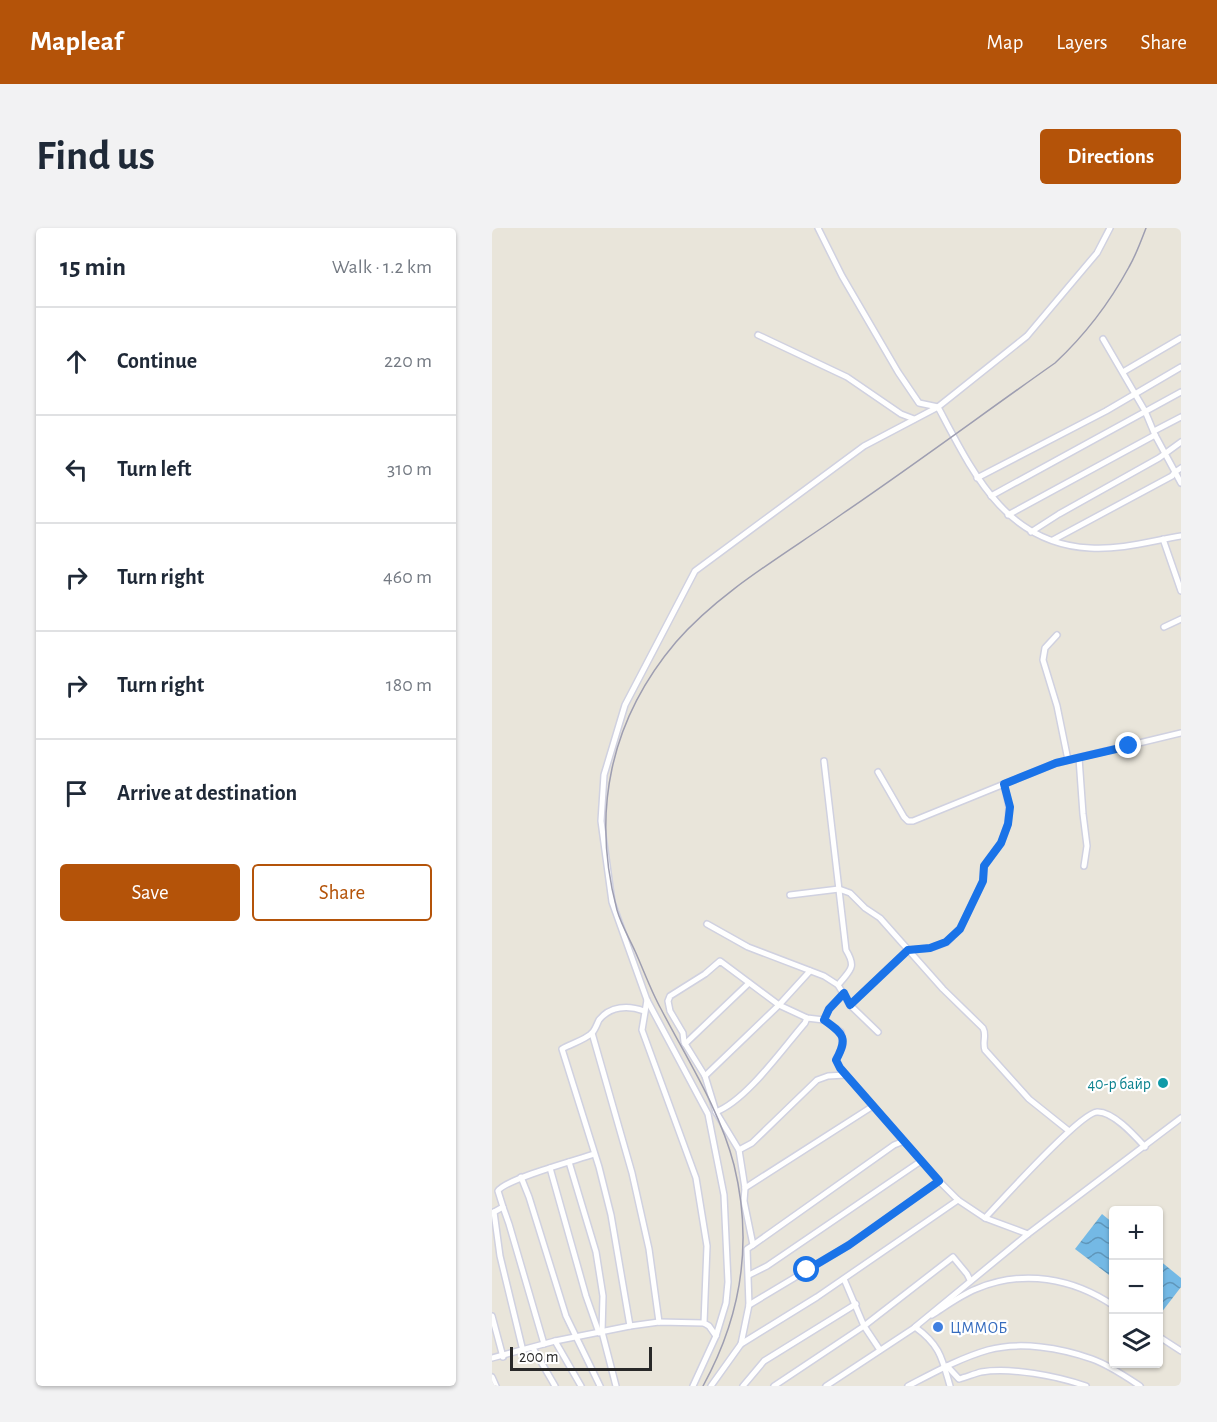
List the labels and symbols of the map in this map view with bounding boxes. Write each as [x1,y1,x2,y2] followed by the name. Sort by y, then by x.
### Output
[1115,732,1141,758] route end
[1087,1076,1151,1092] place label: 40-р байр
[1156,1076,1170,1090] marker: 40-р байр
[793,1256,819,1282] route start
[931,1320,945,1334] marker: ЦММОБ
[950,1320,1007,1336] place label: ЦММОБ
[510,1344,652,1372] scale bar

